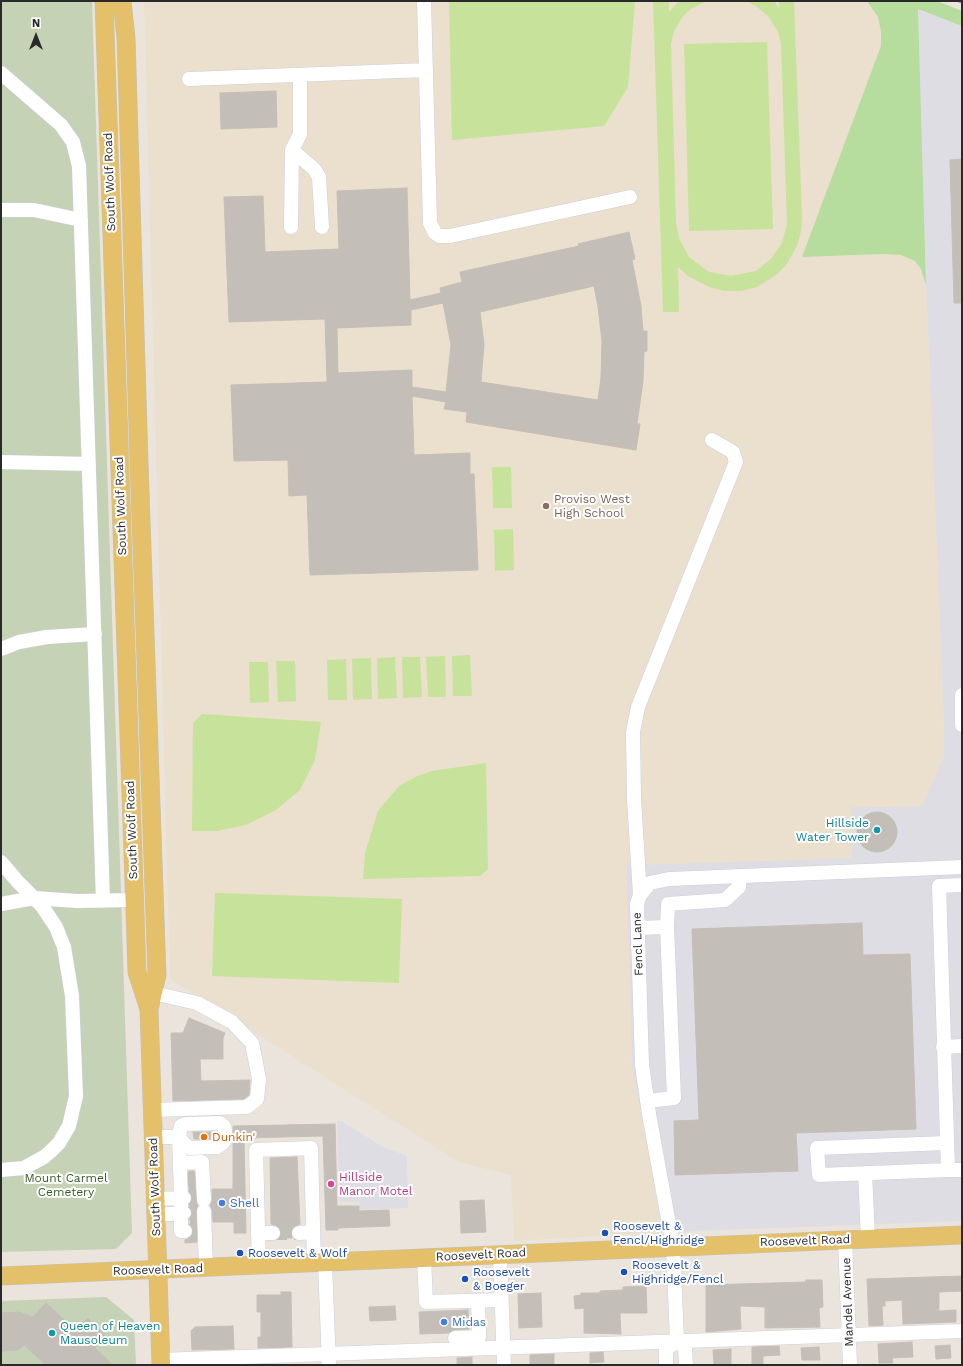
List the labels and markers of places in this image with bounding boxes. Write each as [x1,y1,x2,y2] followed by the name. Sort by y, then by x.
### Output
[554,492,630,520] place label: Proviso West High School
[541,501,551,511] marker: Proviso West High School
[796,816,869,844] place label: Hillside Water Tower
[872,825,882,835] marker: Hillside Water Tower
[212,1130,255,1144] place label: Dunkin'
[199,1132,209,1142] marker: Dunkin'
[339,1170,412,1198] place label: Hillside Manor Motel
[326,1179,336,1189] marker: Hillside Manor Motel
[230,1196,259,1210] place label: Shell
[217,1198,227,1208] marker: Shell
[613,1219,704,1247] place label: Roosevelt & Fencl/Highridge
[600,1228,610,1238] marker: Roosevelt & Fencl/Highridge
[248,1246,347,1260] place label: Roosevelt & Wolf
[235,1248,245,1258] marker: Roosevelt & Wolf
[632,1258,723,1286] place label: Roosevelt & Highridge/Fencl
[473,1265,530,1293] place label: Roosevelt & Boeger
[619,1267,629,1277] marker: Roosevelt & Highridge/Fencl
[460,1274,470,1284] marker: Roosevelt & Boeger
[452,1315,486,1329] place label: Midas
[439,1317,449,1327] marker: Midas
[60,1319,160,1347] place label: Queen of Heaven Mausoleum
[47,1328,57,1338] marker: Queen of Heaven Mausoleum

